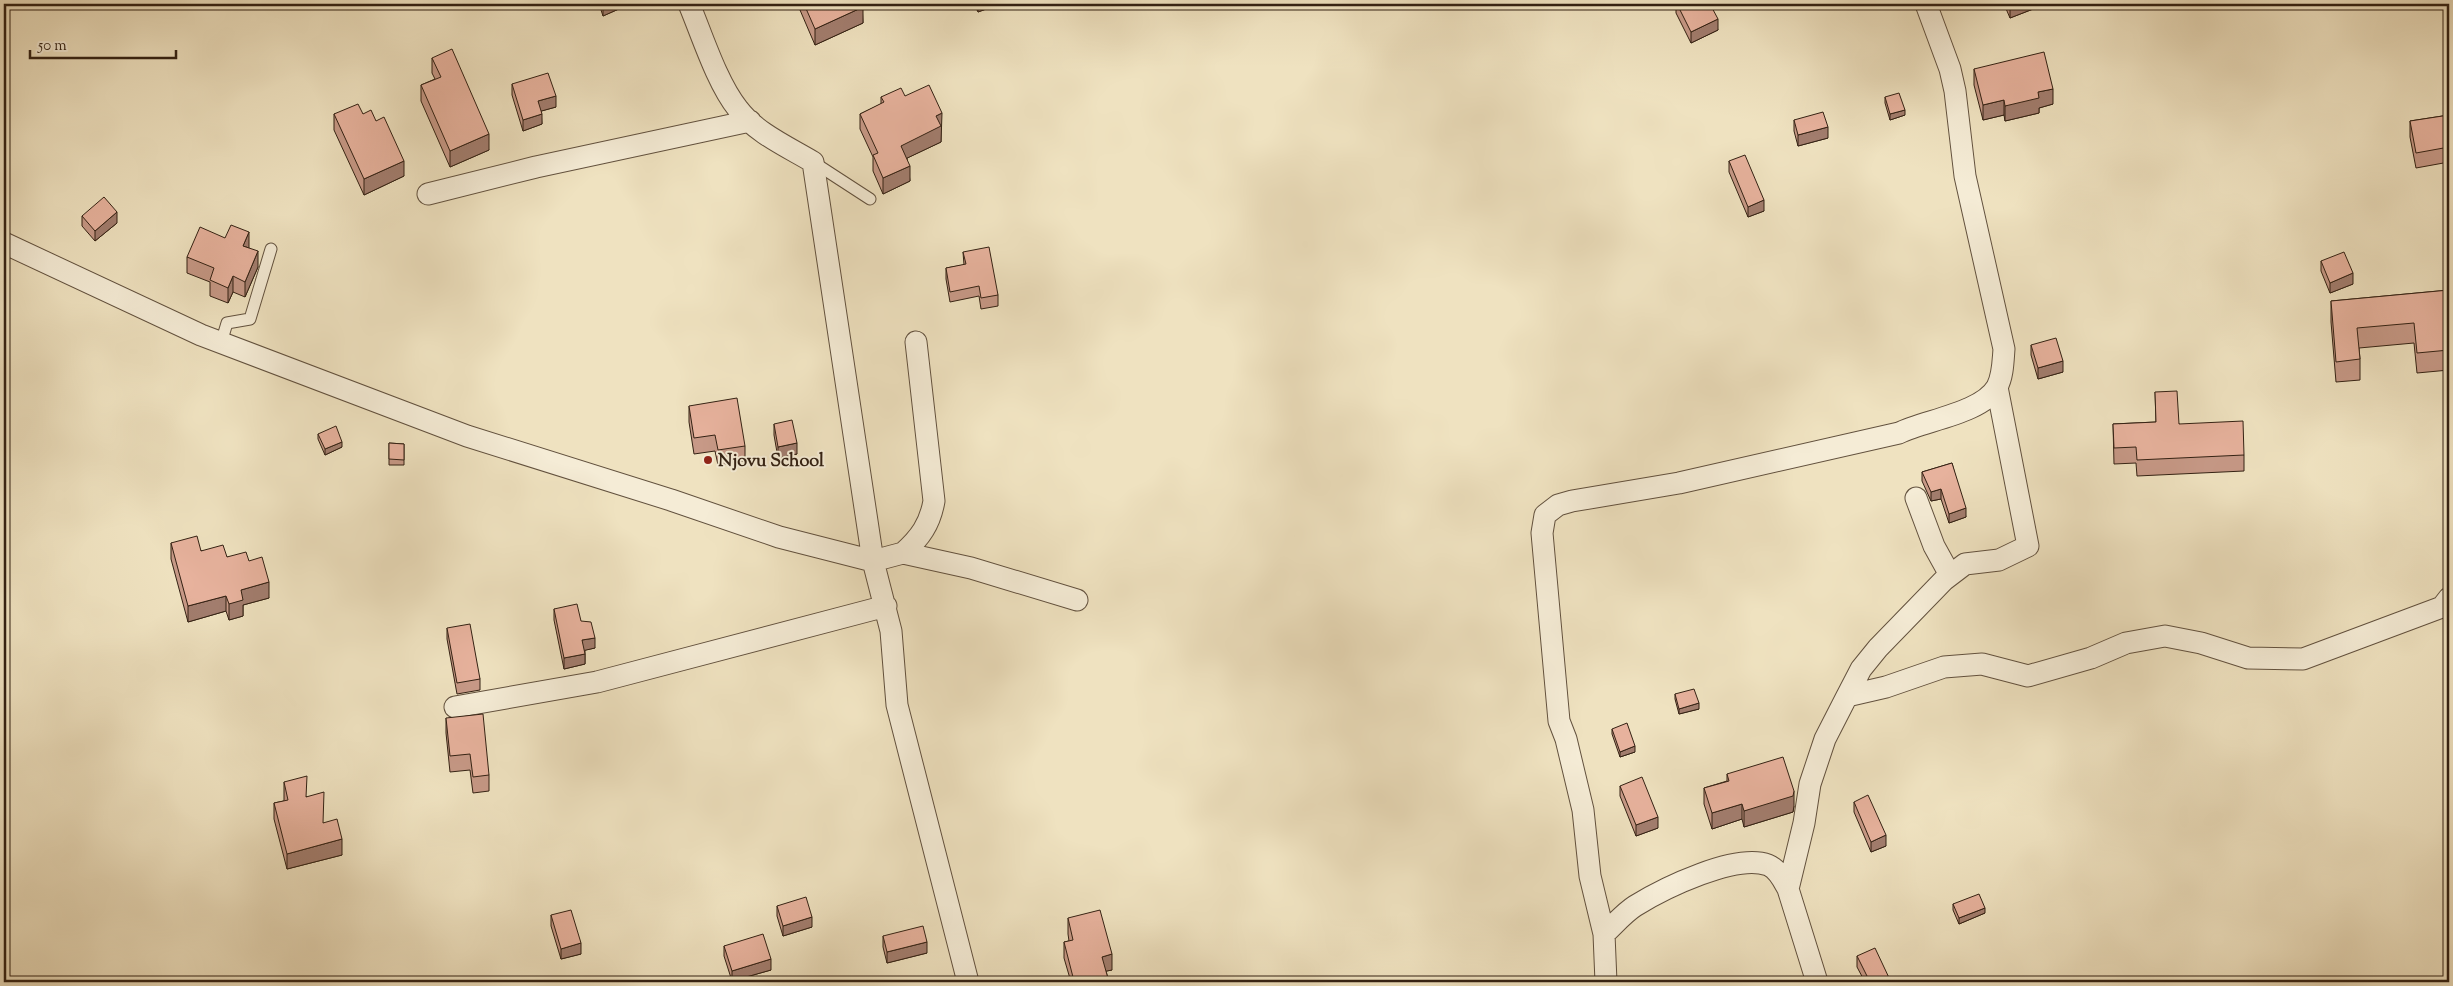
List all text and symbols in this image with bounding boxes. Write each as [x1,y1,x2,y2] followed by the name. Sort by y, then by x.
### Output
[30,28,176,60] scale bar
[37,36,67,57] text: 50 m
[718,449,825,475] place label: Njovu School
[702,454,714,466] marker: Njovu School

